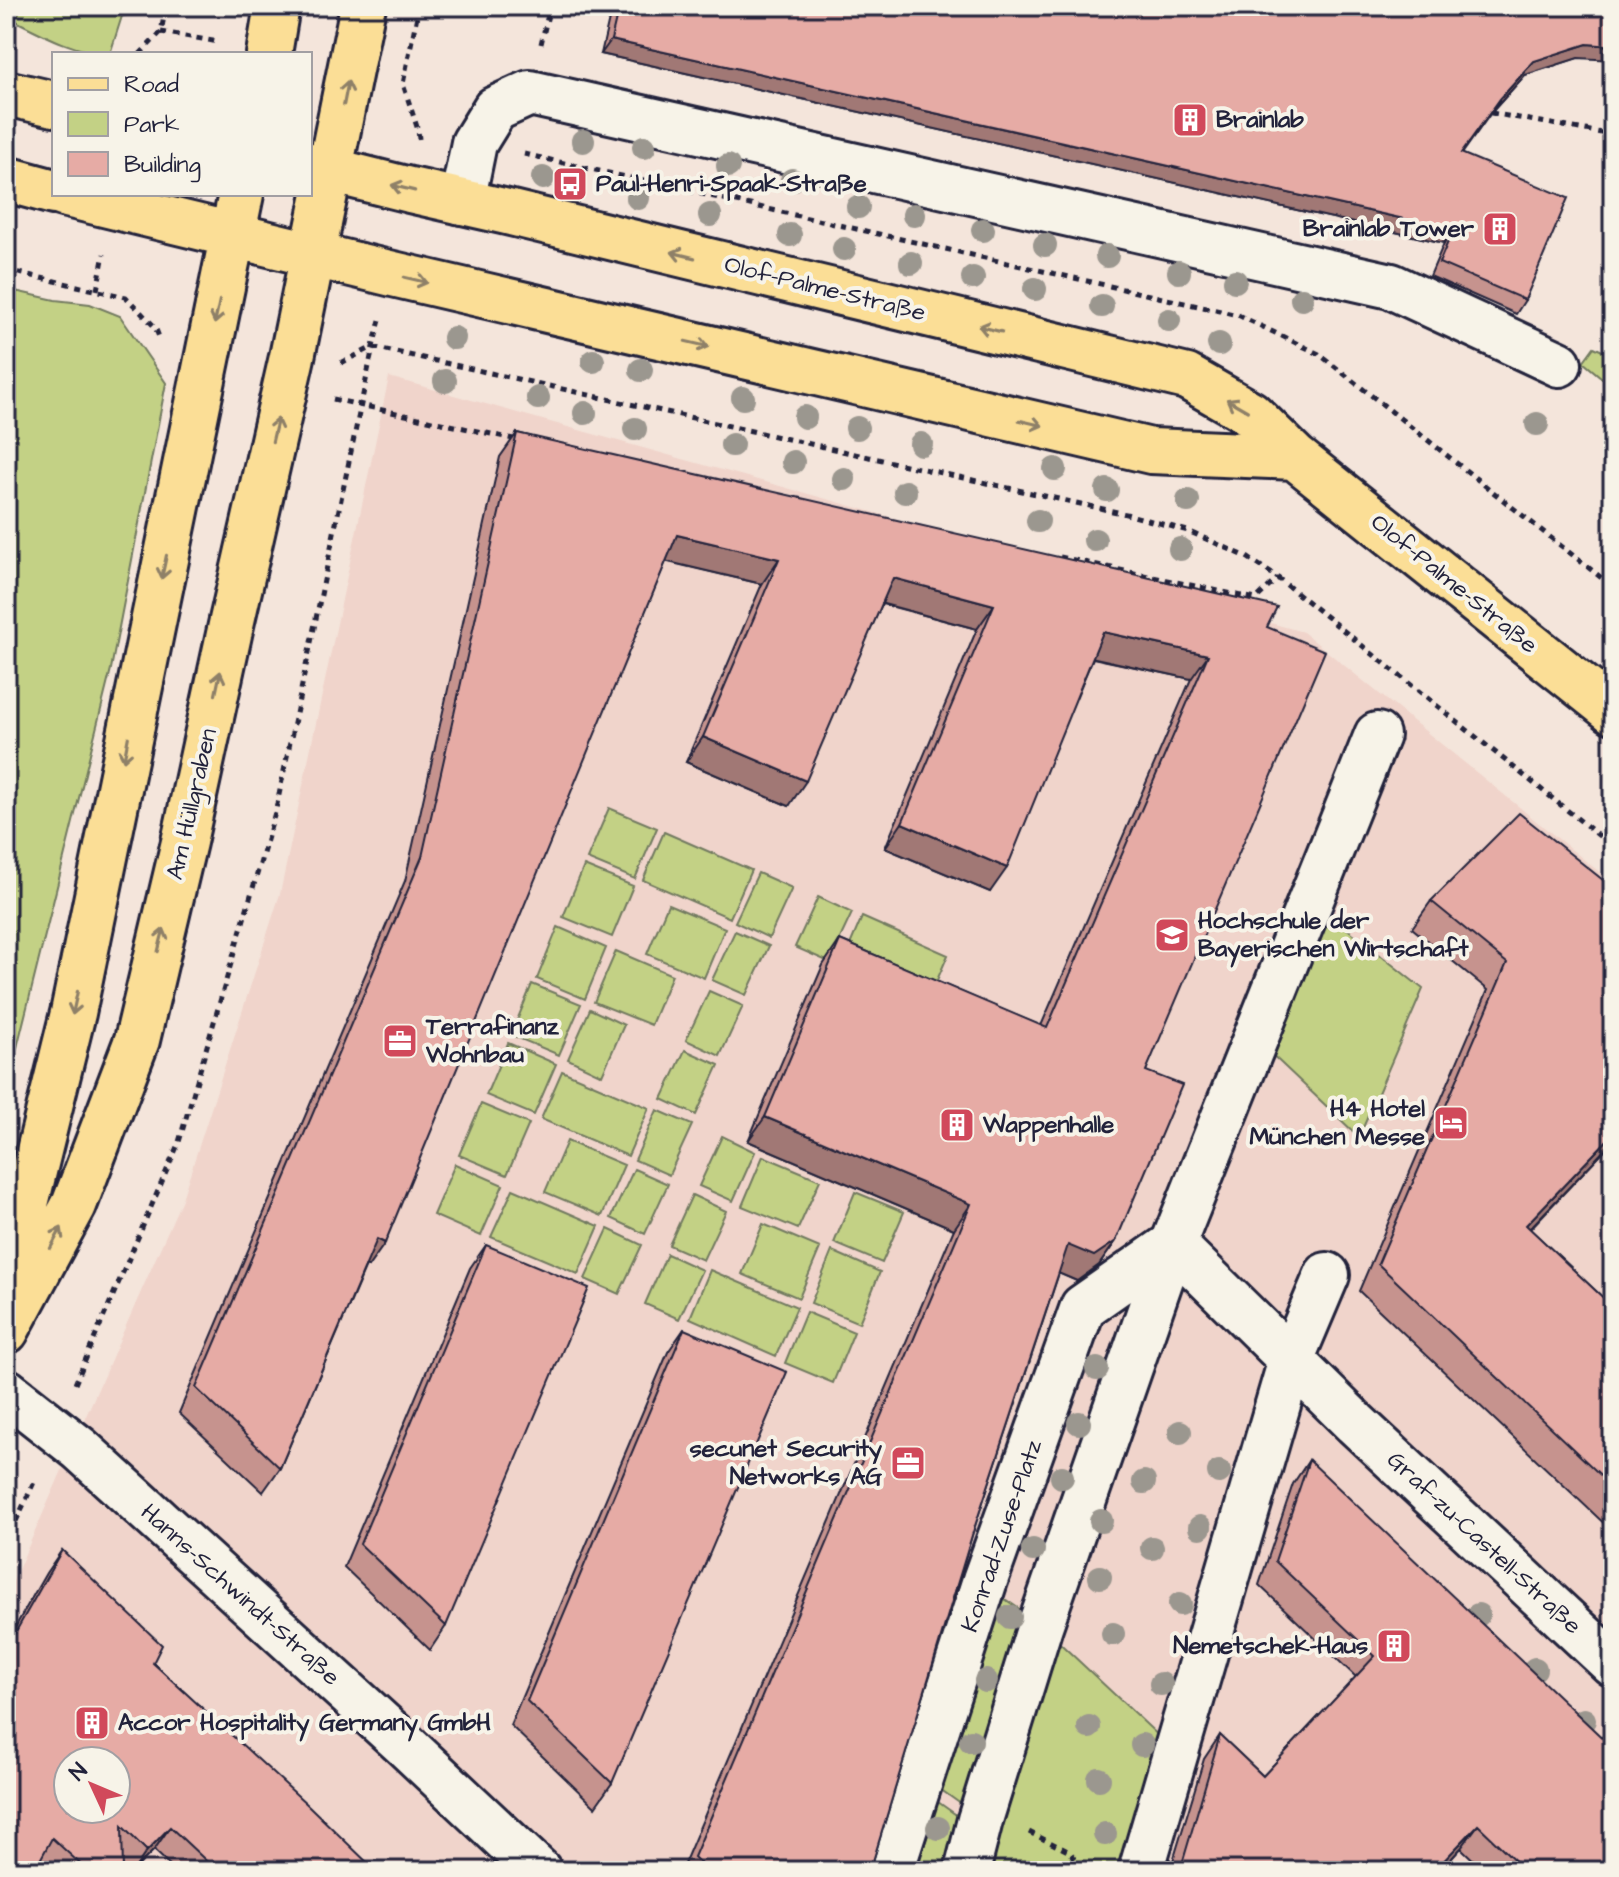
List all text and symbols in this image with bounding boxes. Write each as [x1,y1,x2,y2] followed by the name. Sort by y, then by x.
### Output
[52,52,312,196] legend
[124,68,179,102] text: Road
[339,81,354,106] one-way arrow
[1171,101,1209,139] building icon: Brainlab
[1216,103,1304,137] place label: Brainlab
[124,108,180,142] text: Park
[124,148,201,183] text: Building
[551,165,589,203] bus stop icon: Paul-Henri-Spaak-Straße
[596,167,867,201] place label: Paul-Henri-Spaak-Straße
[390,180,416,195] one-way arrow
[1481,210,1519,248] building icon: Brainlab Tower
[1303,212,1475,246] place label: Brainlab Tower
[671,246,697,261] one-way arrow
[721,248,929,330] street label: Olof-Palme-Straße
[403,273,428,288] one-way arrow
[209,299,224,324] one-way arrow
[978,321,1004,336] one-way arrow
[683,337,709,352] one-way arrow
[1226,397,1249,413] one-way arrow
[1018,416,1044,431] one-way arrow
[268,417,283,443] one-way arrow
[1363,506,1545,662] street label: Olof-Palme-Straße
[155,553,170,579] one-way arrow
[212,671,227,697] one-way arrow
[158,725,227,883] street label: Am Hüllgraben
[118,735,133,761] one-way arrow
[1198,904,1469,968] place label: Hochschule der Bayerischen Wirtschaft
[1153,916,1191,954] school or university icon: Hochschule der Bayerischen Wirtschaft
[154,928,169,954] one-way arrow
[67,990,82,1016] one-way arrow
[425,1010,560,1072] place label: Terrafinanz Wohnbau
[381,1022,419,1060] office icon: Terrafinanz Wohnbau
[1249,1092,1425,1154] place label: H4 Hotel München Messe
[1432,1104,1470,1142] hotel icon: H4 Hotel München Messe
[938,1106,976,1144] building icon: Wappenhalle
[982,1108,1114,1142] place label: Wappenhalle
[49,1226,65,1250] one-way arrow
[690,1432,883,1494] place label: secunet Security Networks AG
[953,1435,1051,1637] street label: Konrad-Zuse-Platz
[889,1444,927,1482] office icon: secunet Security Networks AG
[1379,1444,1589,1642] street label: Graf-zu-Castell-Straße
[133,1496,347,1694] street label: Hanns-Schwindt-Straße
[1375,1627,1413,1665] building icon: Nemetschek-Haus
[1173,1629,1368,1663] place label: Nemetschek-Haus
[73,1704,111,1742] building icon: Accor Hospitality Germany GmbH
[118,1706,491,1742] place label: Accor Hospitality Germany GmbH
[52,1745,132,1825] north arrow
[63,1756,95,1788] text: N

